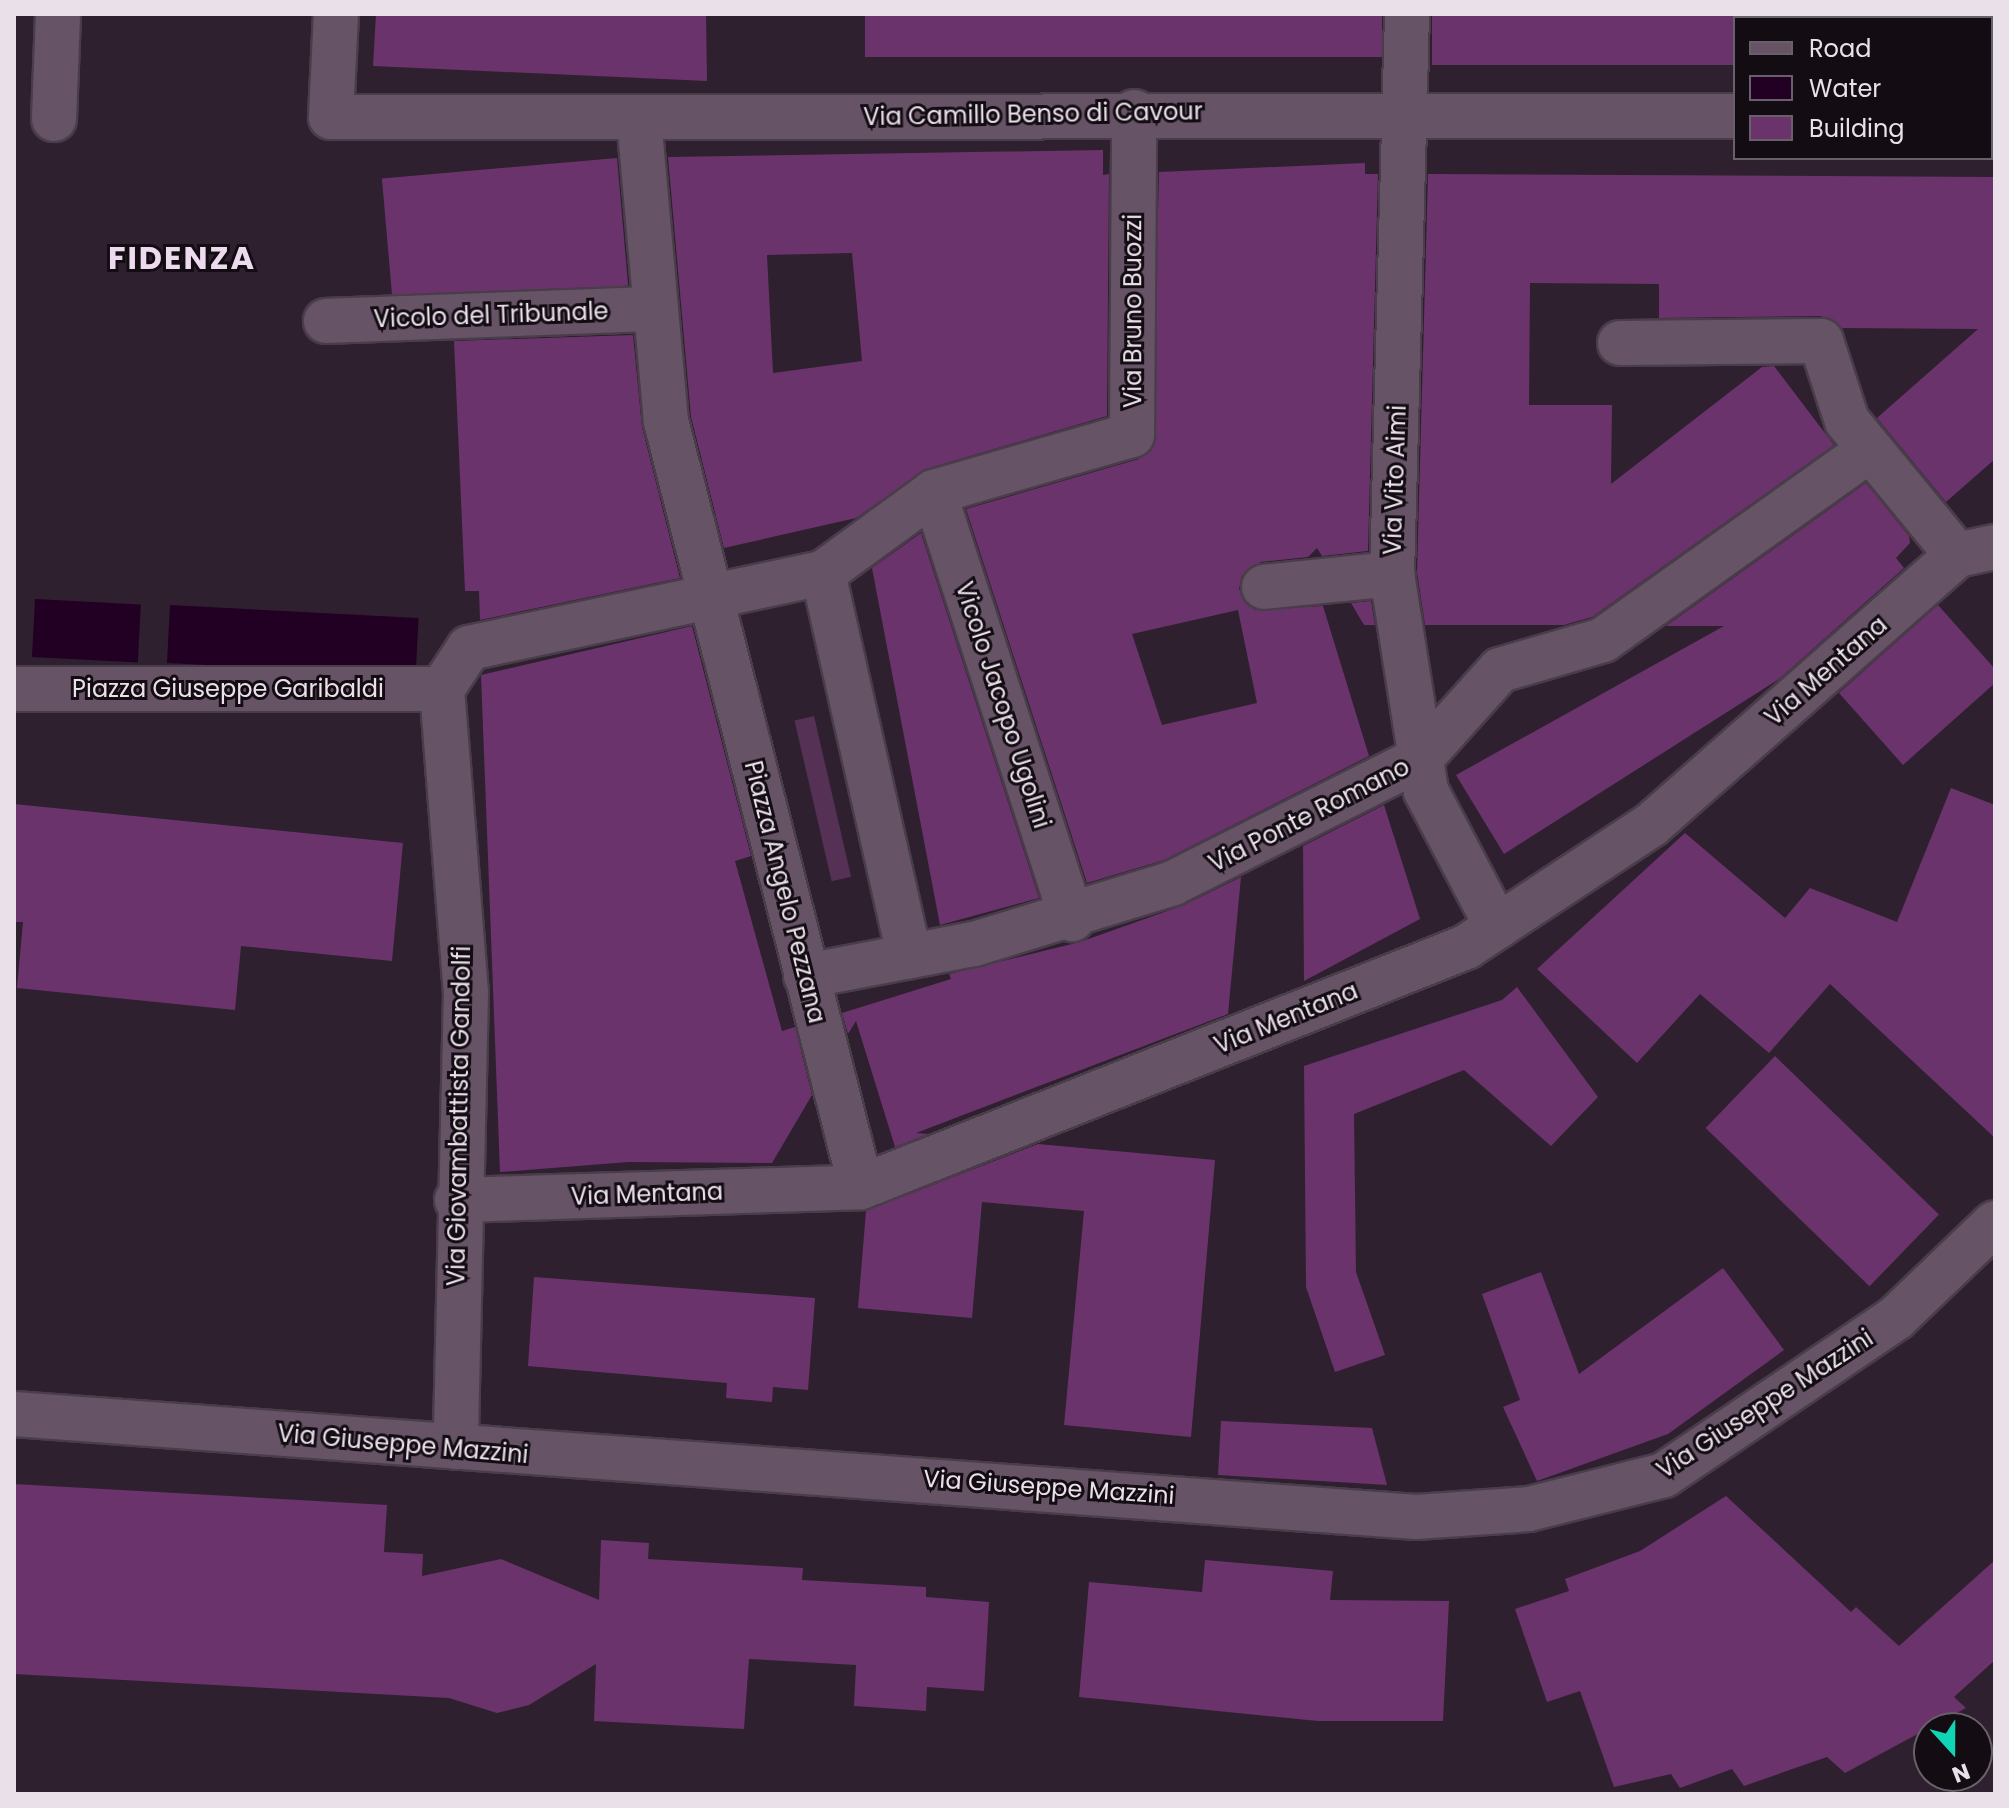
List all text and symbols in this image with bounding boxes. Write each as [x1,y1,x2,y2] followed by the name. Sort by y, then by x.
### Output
[1733,16,1993,160] legend
[1809,32,1871,65] text: Road
[1809,72,1881,105] text: Water
[863,97,1203,131] street label: Via Camillo Benso di Cavour
[1809,112,1905,145] text: Building
[1119,214,1147,408] street label: Via Bruno Buozzi
[108,239,256,277] district label: FIDENZA
[373,297,609,333] street label: Vicolo del Tribunale
[1378,404,1412,556] street label: Via Vito Aimi
[950,578,1056,832] street label: Vicolo Jacopo Ugolini
[1759,610,1893,732] street label: Via Mentana
[72,675,384,703] street label: Piazza Giuseppe Garibaldi
[1204,752,1414,878] street label: Via Ponte Romano
[738,758,832,1026] street label: Piazza Angelo Pezzana
[442,946,476,1286] street label: Via Giovambattista Gandolfi
[1210,976,1362,1060] street label: Via Mentana
[570,1177,724,1211] street label: Via Mentana
[1652,1323,1878,1485] street label: Via Giuseppe Mazzini
[276,1419,530,1469] street label: Via Giuseppe Mazzini
[922,1464,1176,1510] street label: Via Giuseppe Mazzini
[1913,1712,1993,1792] north arrow
[1948,1756,1974,1790] text: N

